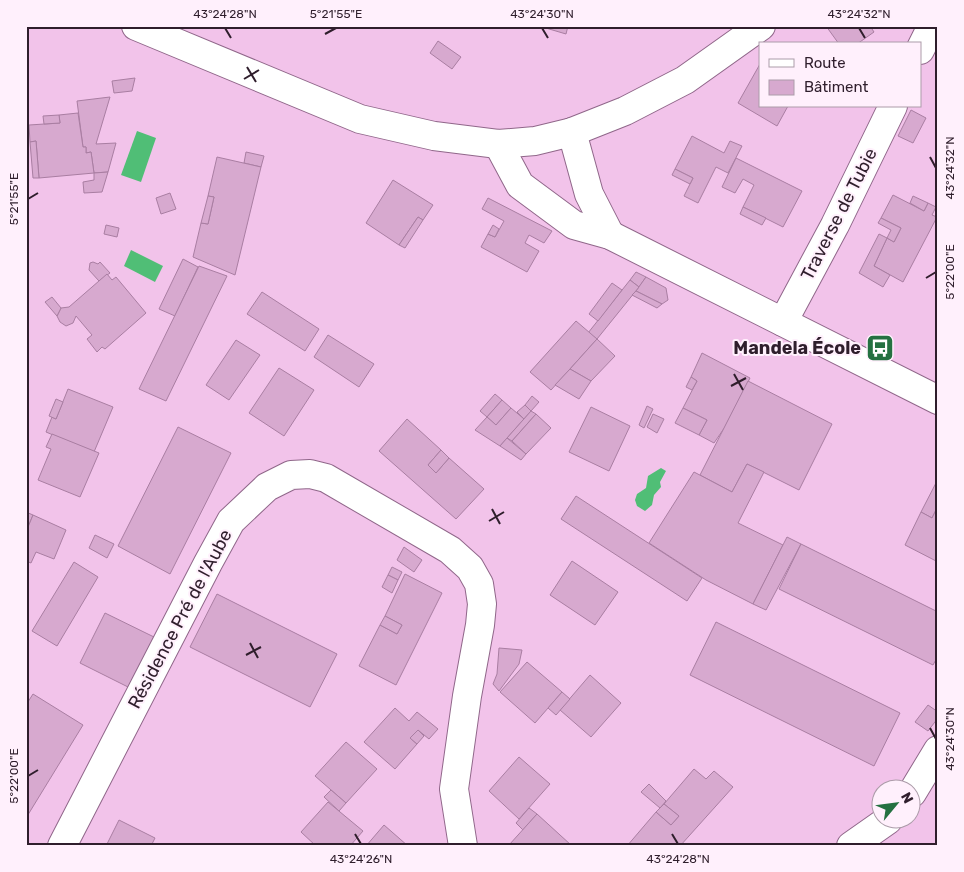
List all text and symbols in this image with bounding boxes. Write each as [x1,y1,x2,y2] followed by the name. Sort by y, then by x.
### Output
[193,7,257,21] text: 43°24'28"N
[310,7,362,21] text: 5°21'55"E
[510,7,574,21] text: 43°24'30"N
[827,7,891,21] text: 43°24'32"N
[759,42,922,108] legend
[804,54,846,72] text: Route
[804,78,868,96] text: Bâtiment
[943,136,957,200] text: 43°24'32"N
[796,144,882,284] street label: Traverse de Tubie
[7,173,21,225] text: 5°21'55"E
[943,244,957,300] text: 5°22'00"E
[865,333,895,363] bus stop icon: Mandela École
[733,337,861,359] place label: Mandela École
[123,526,237,712] street label: Résidence Pré de l'Aube
[943,707,957,771] text: 43°24'30"N
[7,748,21,804] text: 5°22'00"E
[872,780,922,830] north arrow
[897,789,917,806] text: N
[330,852,392,866] text: 43°24'26"N
[646,852,710,866] text: 43°24'28"N

